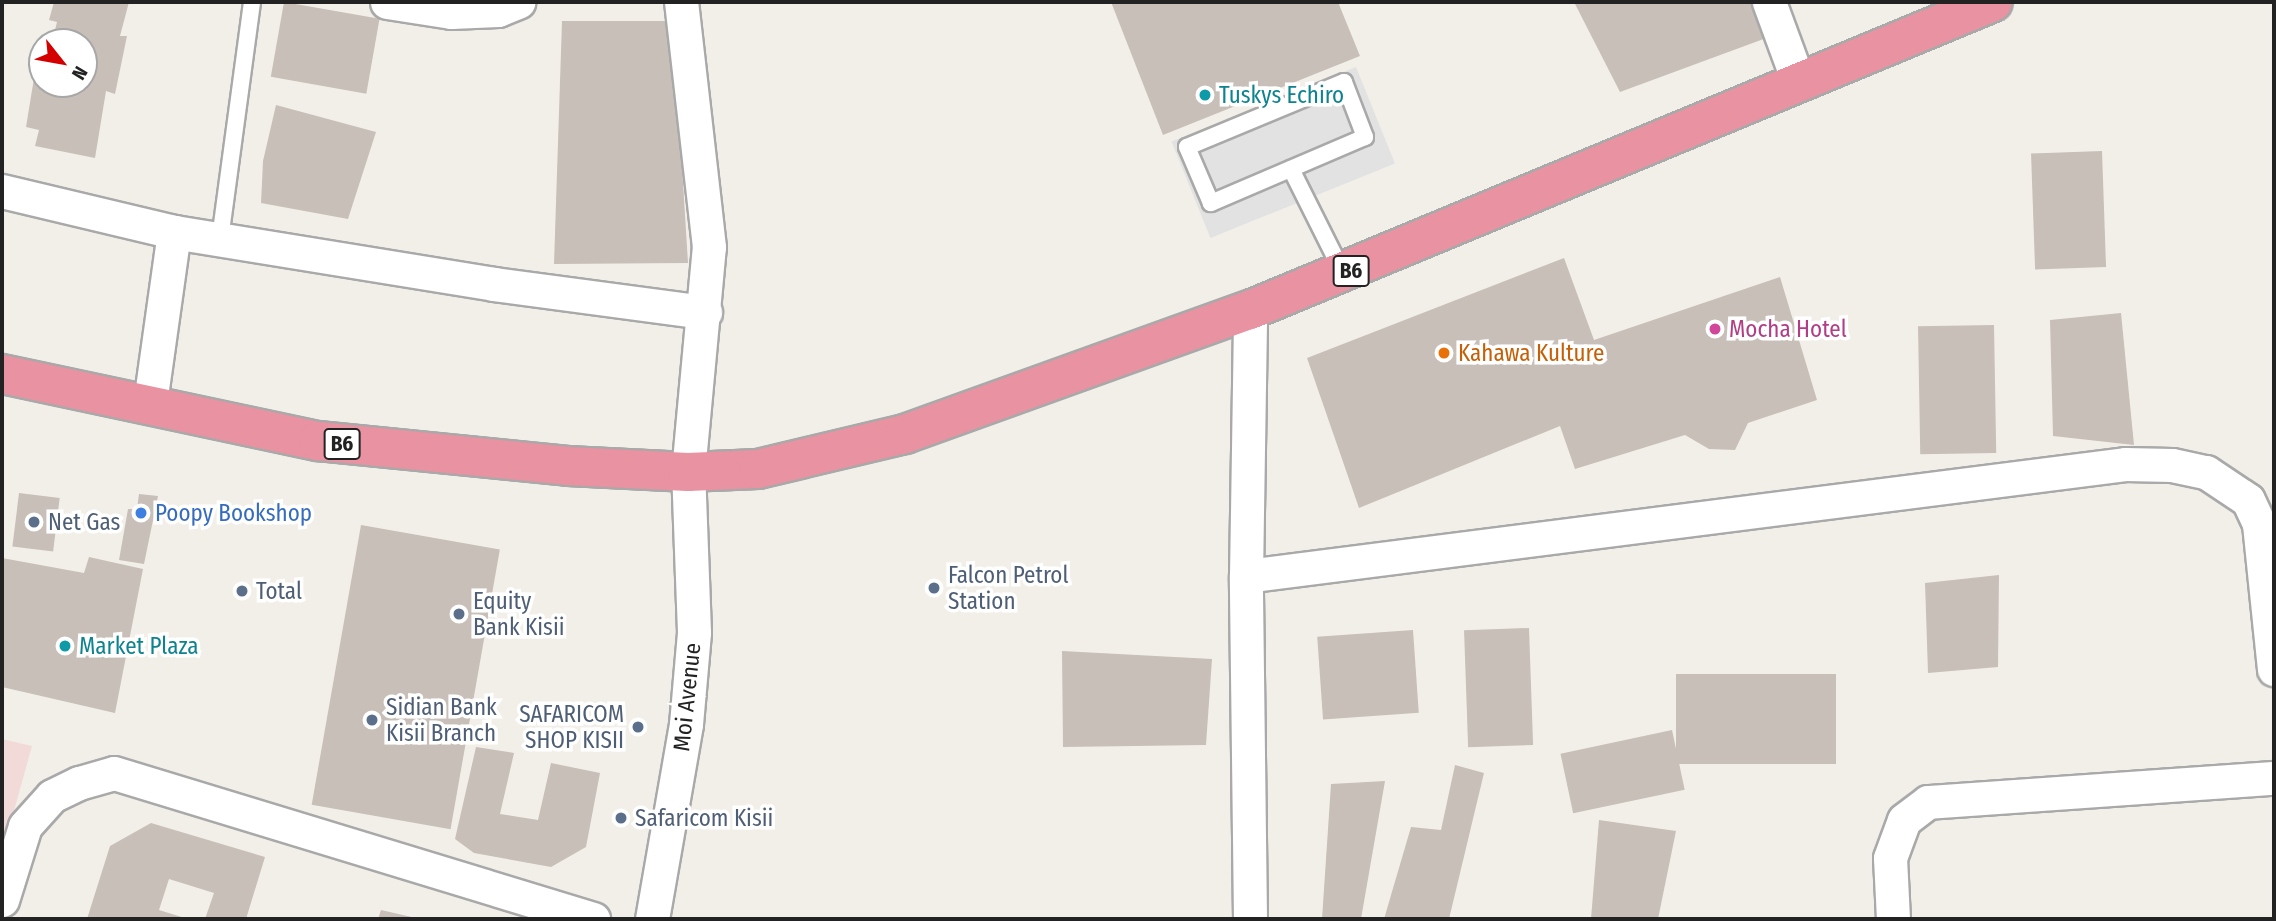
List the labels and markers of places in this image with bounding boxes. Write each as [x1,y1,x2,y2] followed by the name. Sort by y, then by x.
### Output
[1219,81,1344,109] place label: Tuskys Echiro
[1197,87,1213,103] marker: Tuskys Echiro
[1729,315,1847,343] place label: Mocha Hotel
[1707,321,1723,337] marker: Mocha Hotel
[1458,339,1604,367] place label: Kahawa Kulture
[1436,345,1452,361] marker: Kahawa Kulture
[155,499,312,527] place label: Poopy Bookshop
[133,505,149,521] marker: Poopy Bookshop
[48,508,120,536] place label: Net Gas
[26,514,42,530] marker: Net Gas
[948,561,1068,615] place label: Falcon Petrol Station
[256,577,302,605] place label: Total
[926,580,942,596] marker: Falcon Petrol Station
[234,583,250,599] marker: Total
[473,587,564,641] place label: Equity Bank Kisii
[451,606,467,622] marker: Equity Bank Kisii
[79,632,199,660] place label: Market Plaza
[57,638,73,654] marker: Market Plaza
[386,693,497,747] place label: Sidian Bank Kisii Branch
[519,700,624,754] place label: SAFARICOM SHOP KISII
[364,712,380,728] marker: Sidian Bank Kisii Branch
[630,719,646,735] marker: SAFARICOM SHOP KISII
[635,804,773,832] place label: Safaricom Kisii
[613,810,629,826] marker: Safaricom Kisii

